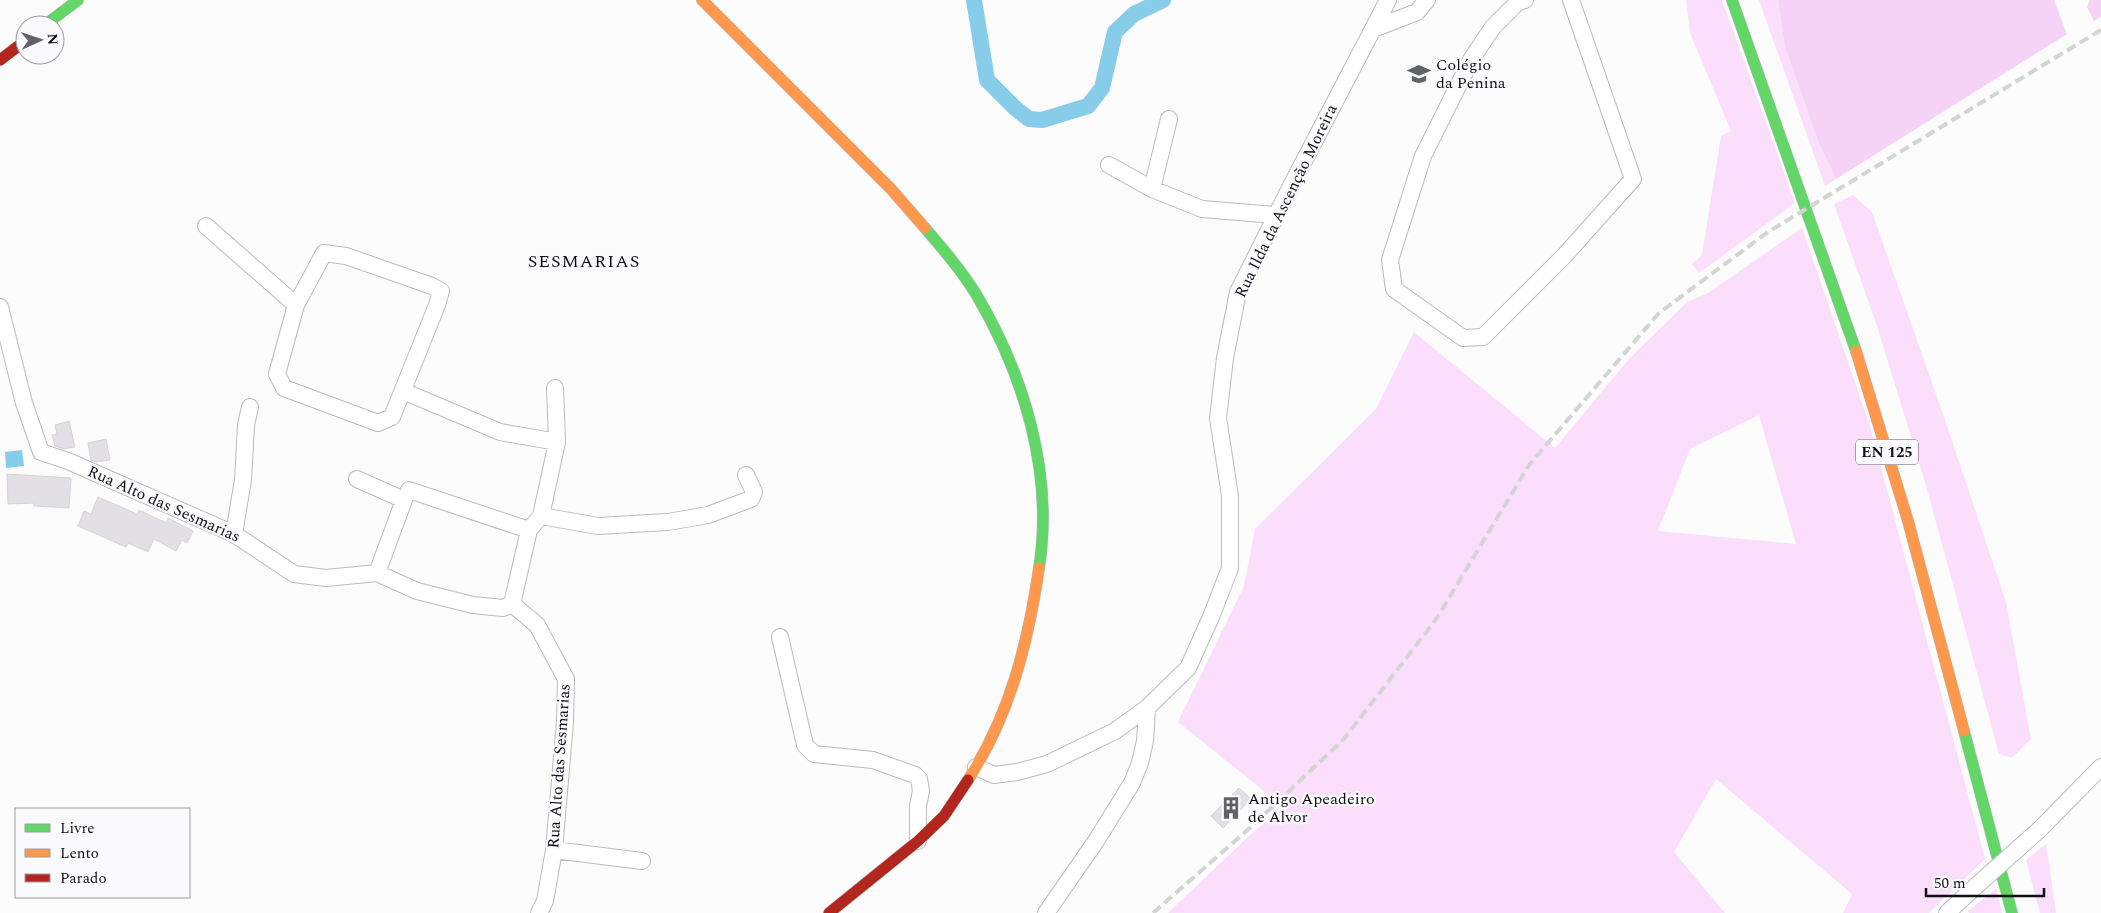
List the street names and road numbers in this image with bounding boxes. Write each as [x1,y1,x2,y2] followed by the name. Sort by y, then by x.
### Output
[1229,100,1344,302] street label: Rua Ilda da Ascenção Moreira
[1856,440,1918,464] road number: EN 125
[84,459,244,549] street label: Rua Alto das Sesmarias
[541,683,577,849] street label: Rua Alto das Sesmarias

